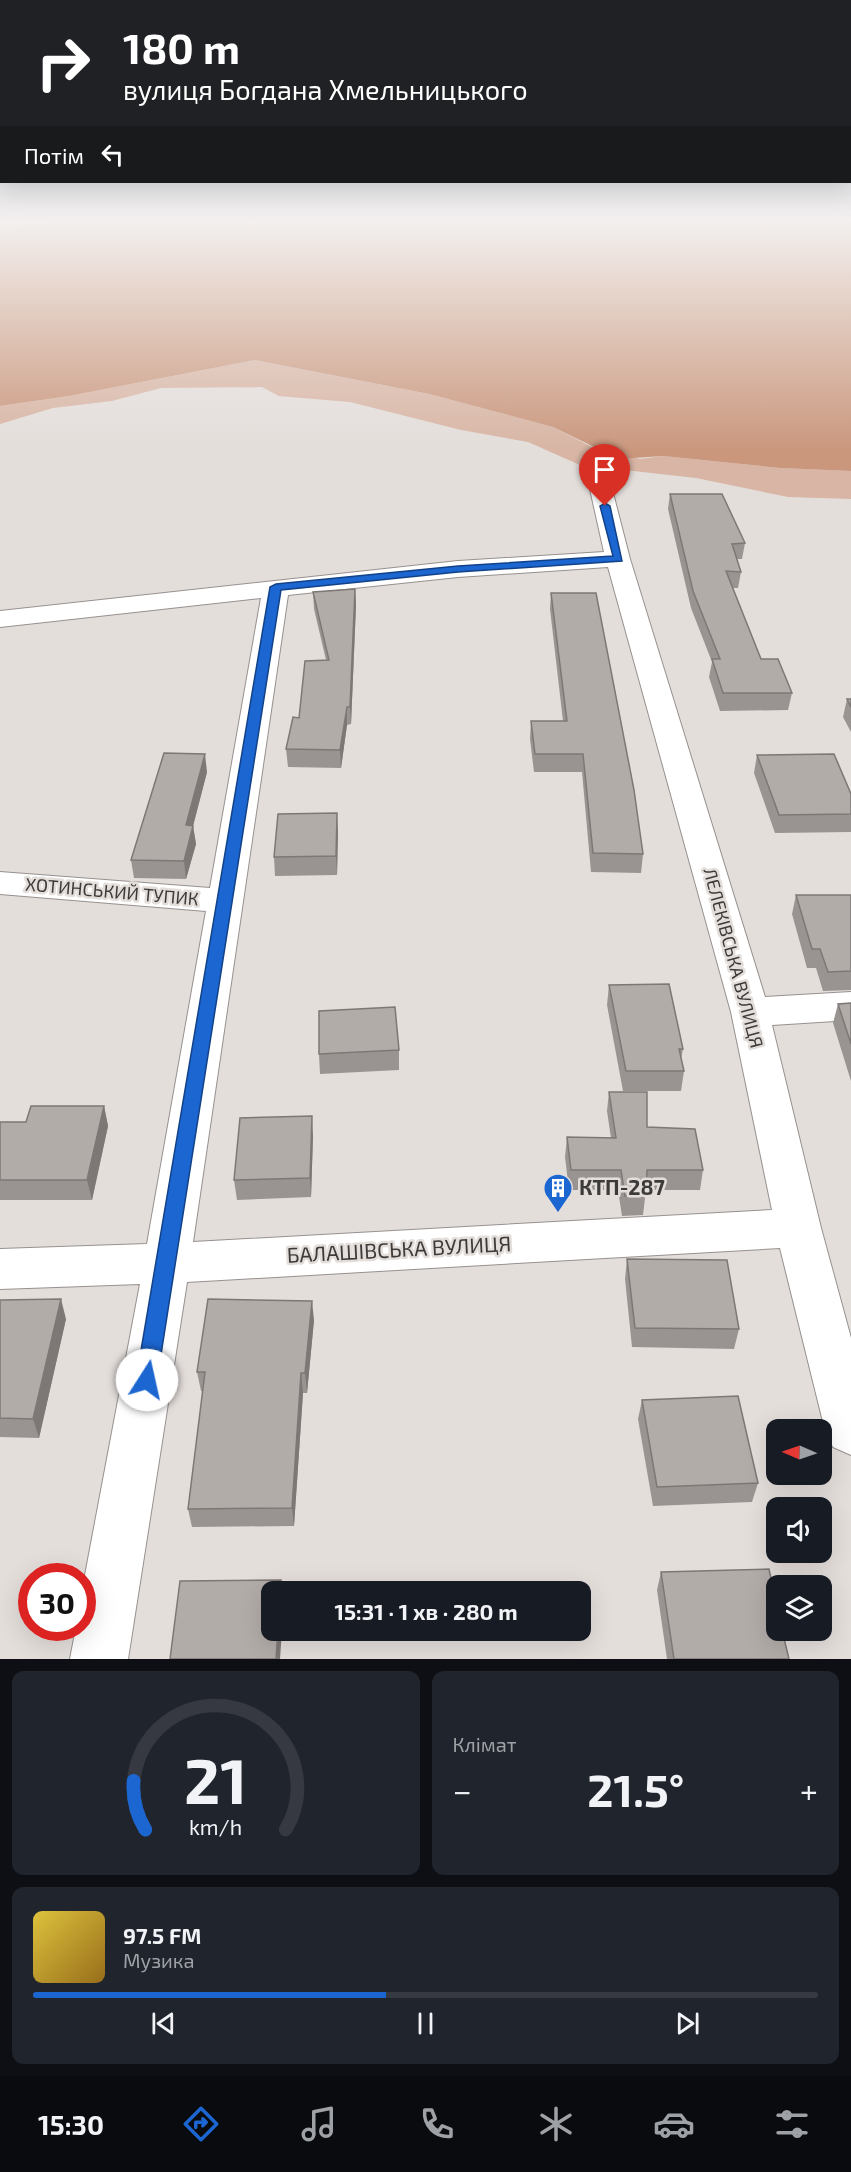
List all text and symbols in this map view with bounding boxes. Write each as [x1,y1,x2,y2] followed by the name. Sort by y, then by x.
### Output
[123,22,240,72] text: 180 m
[24,24,102,102] icon: right
[123,73,528,105] text: вулиця Богдана Хмельницького
[96,138,129,171] icon: left
[24,142,84,168] text: Потім
[579,444,630,506] pin
[588,453,621,486] icon: arrive
[699,865,769,1050] street label: ЛЕЛЕКІВСЬКА ВУЛИЦЯ
[24,872,200,910] street label: ХОТИНСЬКИЙ ТУПИК
[542,1172,574,1214] building icon: КТП-287
[579,1174,665,1199] place label: КТП-287
[286,1230,512,1267] street label: БАЛАШІВСЬКА ВУЛИЦЯ
[115,1348,179,1412] position arrow
[766,1419,832,1485] north arrow
[766,1419,832,1641] map controls
[766,1497,832,1563] button: sound
[18,1563,96,1641] speed limit sign: 30
[766,1575,832,1641] button: layers
[334,1598,518,1624] text: 15:31 · 1 хв · 280 m
[453,1732,517,1756] text: Клімат
[184,1742,247,1817] text: 21
[587,1762,684,1816] text: 21.5°
[453,1770,472,1810] text: −
[800,1770,818,1810] text: +
[189,1814,242,1839] text: km/h
[123,1922,201,1948] text: 97.5 FM
[123,1948,195,1972] text: Музика
[147,2007,180,2040] icon: previous
[409,2007,442,2040] icon: pause
[671,2007,704,2040] icon: next
[180,2103,222,2145] icon: directions
[298,2103,340,2145] icon: music
[416,2103,458,2145] icon: phone
[535,2103,577,2145] icon: climate
[653,2103,695,2145] icon: car
[771,2103,813,2145] icon: filters
[38,2108,104,2140] text: 15:30

